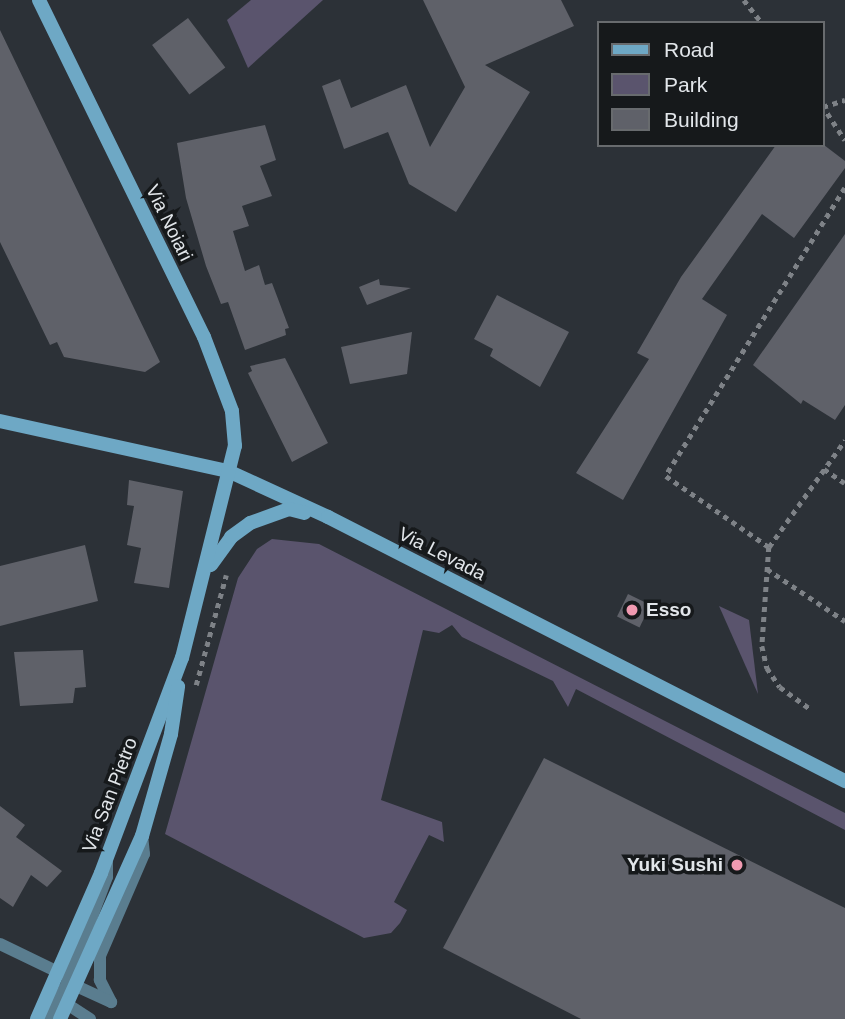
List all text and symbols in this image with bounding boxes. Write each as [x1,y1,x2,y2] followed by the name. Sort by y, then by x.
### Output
[596,21,824,147] legend
[664,38,714,61] text: Road
[664,73,707,96] text: Park
[664,108,739,131] text: Building
[141,181,197,265] street label: Via Noiari
[395,522,489,586] street label: Via Levada
[646,599,691,621] place label: Esso
[624,602,640,618] marker: Esso
[78,734,142,856] street label: Via San Pietro
[627,854,723,876] place label: Yuki Sushi
[729,857,745,873] marker: Yuki Sushi

